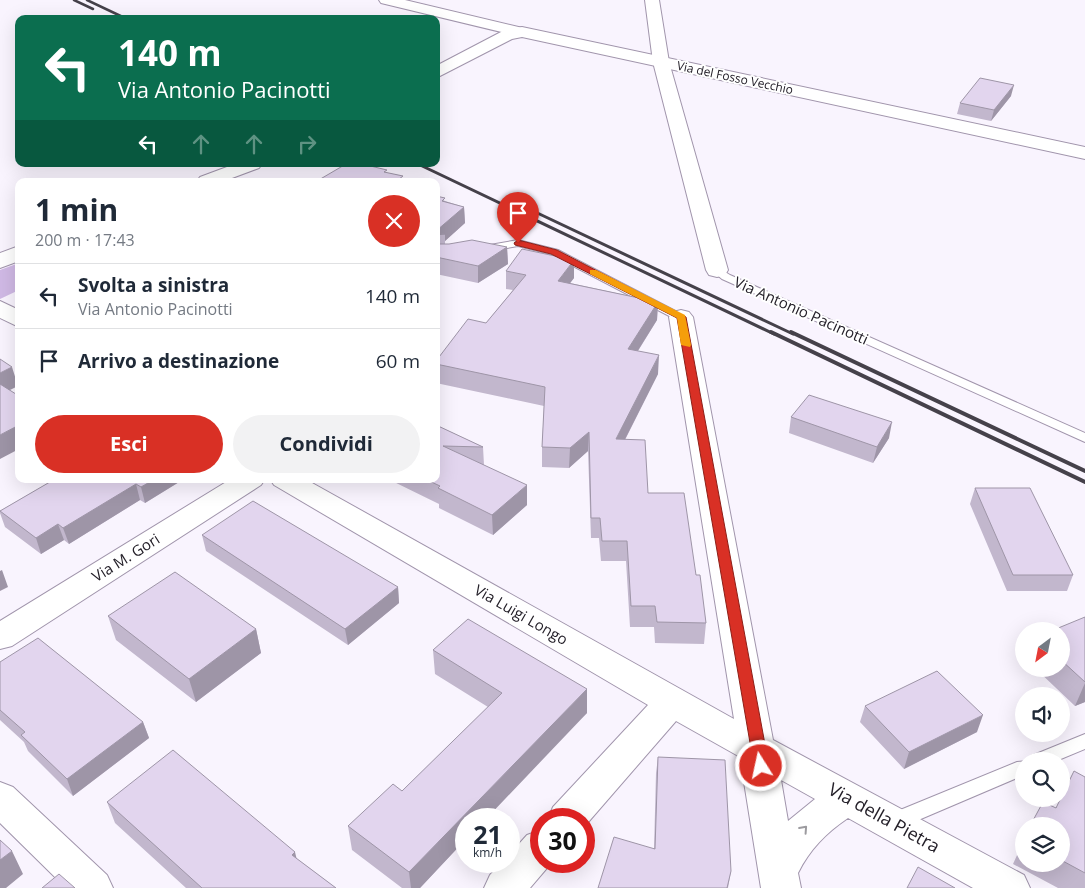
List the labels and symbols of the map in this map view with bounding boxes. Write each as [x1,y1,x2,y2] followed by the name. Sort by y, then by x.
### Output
[675,57,795,98] street label: Via del Fosso Vecchio
[497,192,539,243] pin
[731,271,872,349] street label: Via Antonio Pacinotti
[88,528,163,586] street label: Via M. Gori
[471,579,572,649] street label: Via Luigi Longo
[1015,622,1070,678] north arrow
[734,739,786,791] position arrow
[824,777,945,858] street label: Via della Pietra
[530,808,595,873] speed limit sign: 30
[798,826,807,835] one-way arrow

